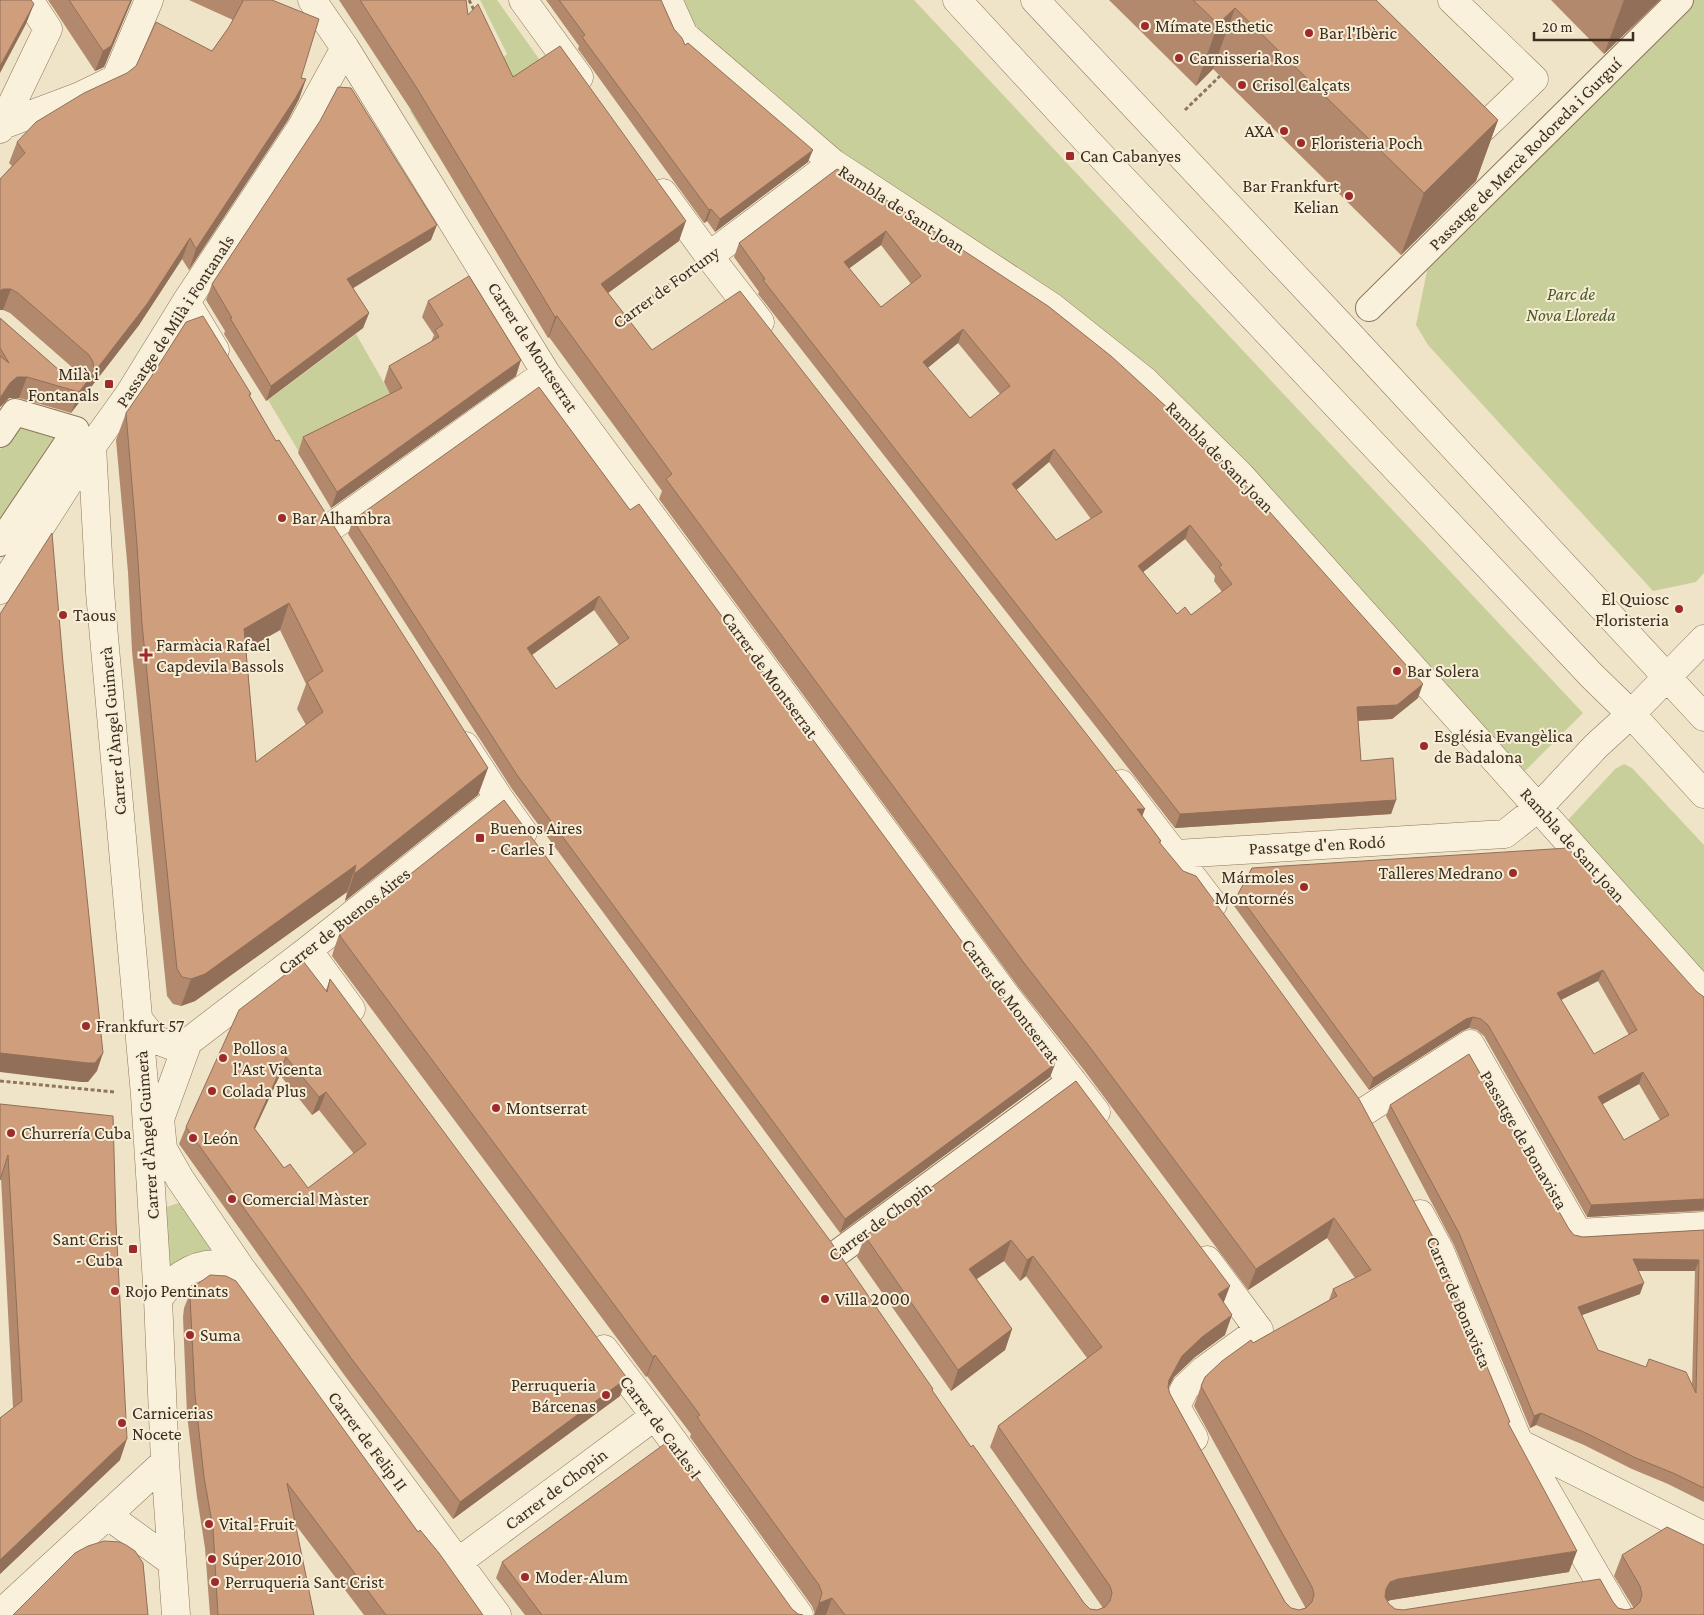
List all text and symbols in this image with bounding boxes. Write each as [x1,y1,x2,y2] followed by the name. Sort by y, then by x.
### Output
[1534,10,1633,42] scale bar
[1155,16,1274,36] place label: Mímate Esthetic
[1542,19,1573,35] text: 20 m
[1139,20,1151,32] marker: Mímate Esthetic
[1319,23,1398,43] place label: Bar l'Ibèric
[1303,27,1315,39] marker: Bar l'Ibèric
[1189,48,1299,68] place label: Carnisseria Ros
[1173,52,1185,64] marker: Carnisseria Ros
[1425,53,1626,254] street label: Passatge de Mercè Rodoreda i Gurguí
[1252,75,1350,95] place label: Crisol Calçats
[1236,79,1248,91] marker: Crisol Calçats
[1245,121,1275,141] place label: AXA
[1278,125,1290,137] marker: AXA
[1311,133,1423,153] place label: Floristeria Poch
[1295,137,1307,149] marker: Floristeria Poch
[1080,146,1181,166] place label: Can Cabanyes
[1064,150,1076,162] marker: Can Cabanyes
[835,161,969,258] street label: Rambla de Sant Joan
[1242,176,1340,217] place label: Bar Frankfurt Kelian
[1343,190,1355,202] marker: Bar Frankfurt Kelian
[112,231,238,411] street label: Passatge de Milà i Fontanals
[609,241,724,332] street label: Carrer de Fortuny
[484,278,583,417] street label: Carrer de Montserrat
[1526,284,1616,325] park label: Parc de Nova Lloreda
[28,364,99,405] place label: Milà i Fontanals
[103,378,115,390] marker: Milà i Fontanals
[1162,397,1279,517] street label: Rambla de Sant Joan
[292,508,391,528] place label: Bar Alhambra
[276,512,288,524] marker: Bar Alhambra
[1595,589,1670,630] place label: El Quiosc Floristeria
[1673,603,1685,615] marker: El Quiosc Floristeria
[73,605,116,625] place label: Taous
[718,608,823,743] street label: Carrer de Montserrat
[57,609,69,621] marker: Taous
[156,635,284,676] place label: Farmàcia Rafael Capdevila Bassols
[96,646,130,816] street label: Carrer d'Àngel Guimerà
[140,649,152,661] marker: Farmàcia Rafael Capdevila Bassols
[1407,661,1479,681] place label: Bar Solera
[1391,665,1403,677] marker: Bar Solera
[1434,726,1573,767] place label: Església Evangèlica de Badalona
[1418,740,1430,752] marker: Església Evangèlica de Badalona
[1516,784,1630,907] street label: Rambla de Sant Joan
[490,818,582,859] place label: Buenos Aires - Carles I
[1248,831,1386,859] street label: Passatge d'en Rodó
[474,832,486,844] marker: Buenos Aires - Carles I
[274,863,414,979] street label: Carrer de Buenos Aires
[1378,863,1503,883] place label: Talleres Medrano
[1215,867,1294,908] place label: Mármoles Montornés
[1507,867,1519,879] marker: Talleres Medrano
[1298,881,1310,893] marker: Mármoles Montornés
[958,935,1065,1068] street label: Carrer de Montserrat
[96,1016,184,1036] place label: Frankfurt 57
[80,1020,92,1032] marker: Frankfurt 57
[233,1038,322,1079] place label: Pollos a l'Ast Vicenta
[131,1050,163,1220] street label: Carrer d'Àngel Guimerà
[217,1052,229,1064] marker: Pollos a l'Ast Vicenta
[1476,1067,1572,1213] street label: Passatge de Bonavista
[222,1081,306,1101] place label: Colada Plus
[206,1085,218,1097] marker: Colada Plus
[506,1098,588,1118] place label: Montserrat
[490,1102,502,1114] marker: Montserrat
[21,1123,132,1143] place label: Churrería Cuba
[5,1127,17,1139] marker: Churrería Cuba
[203,1128,239,1148] place label: León
[187,1132,199,1144] marker: León
[824,1177,936,1265] street label: Carrer de Chopin
[242,1189,370,1209] place label: Comercial Màster
[226,1193,238,1205] marker: Comercial Màster
[52,1229,124,1270] place label: Sant Crist - Cuba
[1422,1233,1496,1371] street label: Carrer de Bonavista
[127,1243,139,1255] marker: Sant Crist - Cuba
[125,1281,228,1302] place label: Rojo Pentinats
[109,1285,121,1297] marker: Rojo Pentinats
[835,1289,910,1309] place label: Villa 2000
[819,1293,831,1305] marker: Villa 2000
[200,1325,241,1345] place label: Suma
[184,1329,196,1341] marker: Suma
[616,1372,706,1482] street label: Carrer de Carles I
[511,1375,596,1416] place label: Perruqueria Bárcenas
[324,1387,412,1495] street label: Carrer de Felip II
[600,1389,612,1401] marker: Perruqueria Bárcenas
[132,1403,213,1444] place label: Carnicerias Nocete
[116,1417,128,1429] marker: Carnicerias Nocete
[501,1444,611,1534] street label: Carrer de Chopin
[219,1514,296,1534] place label: Vital-Fruit
[203,1518,215,1530] marker: Vital-Fruit
[222,1549,302,1569] place label: Súper 2010
[206,1553,218,1565] marker: Súper 2010
[535,1567,629,1587] place label: Moder-Alum
[519,1571,531,1583] marker: Moder-Alum
[225,1572,385,1592] place label: Perruqueria Sant Crist
[209,1576,221,1588] marker: Perruqueria Sant Crist

